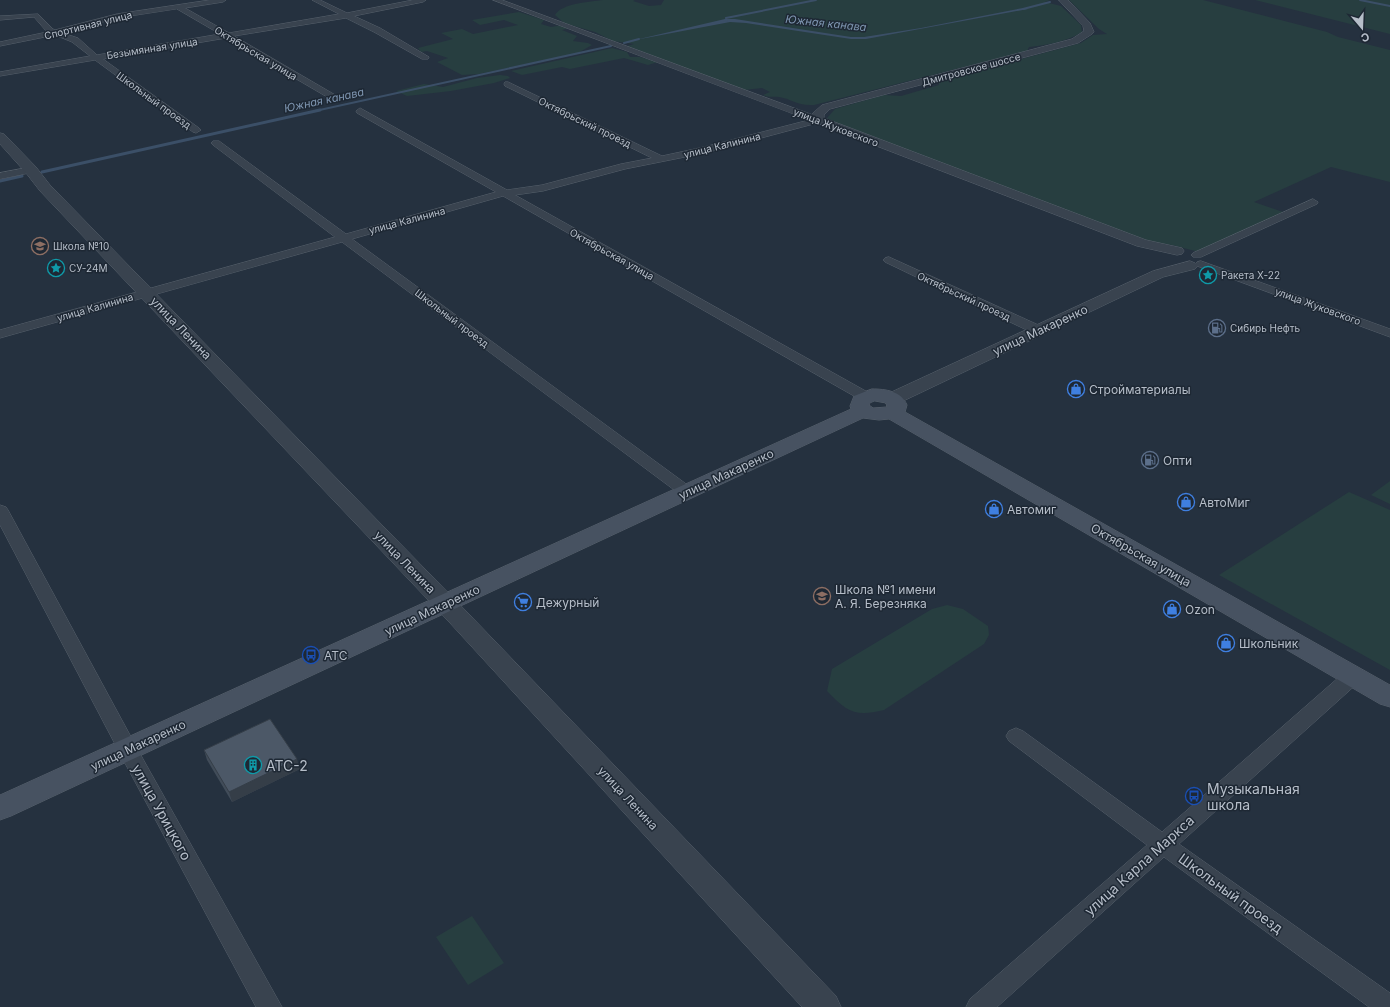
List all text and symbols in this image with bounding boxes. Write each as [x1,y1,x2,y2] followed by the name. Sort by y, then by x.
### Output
[43,8,133,42] street label: Спортивная улица
[1342,8,1382,48] north arrow
[785,12,867,34] water label: Южная канава
[212,24,300,82] street label: Октябрьская улица
[1359,30,1371,45] text: С
[106,35,198,61] street label: Безымянная улица
[920,50,1022,88] street label: Дмитровское шоссе
[114,69,194,131] street label: Школьный проезд
[283,85,366,115] water label: Южная канава
[537,94,633,150] street label: Октябрьский проезд
[792,105,880,149] street label: улица Жуковского
[682,130,762,160] street label: улица Калинина
[367,204,447,236] street label: улица Калинина
[568,226,656,282] street label: Октябрьская улица
[30,236,50,256] school or university icon: Школа №10
[53,240,109,252] place label: Школа №10
[46,258,66,278] place icon: СУ-24М
[69,262,108,274] place label: СУ-24М
[1198,265,1218,285] place icon: Ракета Х-22
[915,269,1013,323] street label: Октябрьский проезд
[1221,269,1280,281] place label: Ракета Х-22
[1273,285,1363,327] street label: улица Жуковского
[413,286,491,350] street label: Школьный проезд
[56,290,134,324] street label: улица Калинина
[147,293,215,363] street label: улица Ленина
[990,301,1090,359] street label: улица Макаренко
[1207,318,1227,338] fuel station icon: Сибирь Нефть
[1230,322,1301,334] place label: Сибирь Нефть
[1066,379,1086,399] shop icon: Стройматериалы
[1089,382,1190,397] place label: Стройматериалы
[676,445,776,503] street label: улица Макаренко
[1140,450,1160,470] fuel station icon: Опти
[1163,453,1192,468] place label: Опти
[1176,492,1196,512] shop icon: АвтоМиг
[1199,495,1250,510] place label: АвтоМиг
[984,499,1004,519] shop icon: Автомиг
[1007,502,1056,517] place label: Автомиг
[1088,520,1194,590] street label: Октябрьская улица
[371,527,439,597] street label: улица Ленина
[382,581,482,639] street label: улица Макаренко
[835,582,936,611] place label: Школа №1 имени А. Я. Березняка
[812,586,832,606] school or university icon: Школа №1 имени А. Я. Березняка
[513,592,533,612] supermarket icon: Дежурный
[536,595,599,610] place label: Дежурный
[1162,599,1182,619] shop icon: Ozon
[1185,602,1215,617] place label: Ozon
[1216,633,1236,653] shop icon: Школьник
[1239,636,1299,651] place label: Школьник
[301,645,321,665] bus stop icon: АТС
[324,648,348,663] place label: АТС
[88,716,188,774] street label: улица Макаренко
[243,755,263,775] building icon: АТС-2
[266,757,308,774] place label: АТС-2
[129,761,195,863] street label: улица Урицкого
[595,763,661,833] street label: улица Ленина
[1207,780,1300,813] place label: Музыкальная школа
[1184,786,1204,806] bus stop icon: Музыкальная школа
[1081,811,1197,919] street label: улица Карла Маркса
[1176,849,1287,937] street label: Школьный проезд

